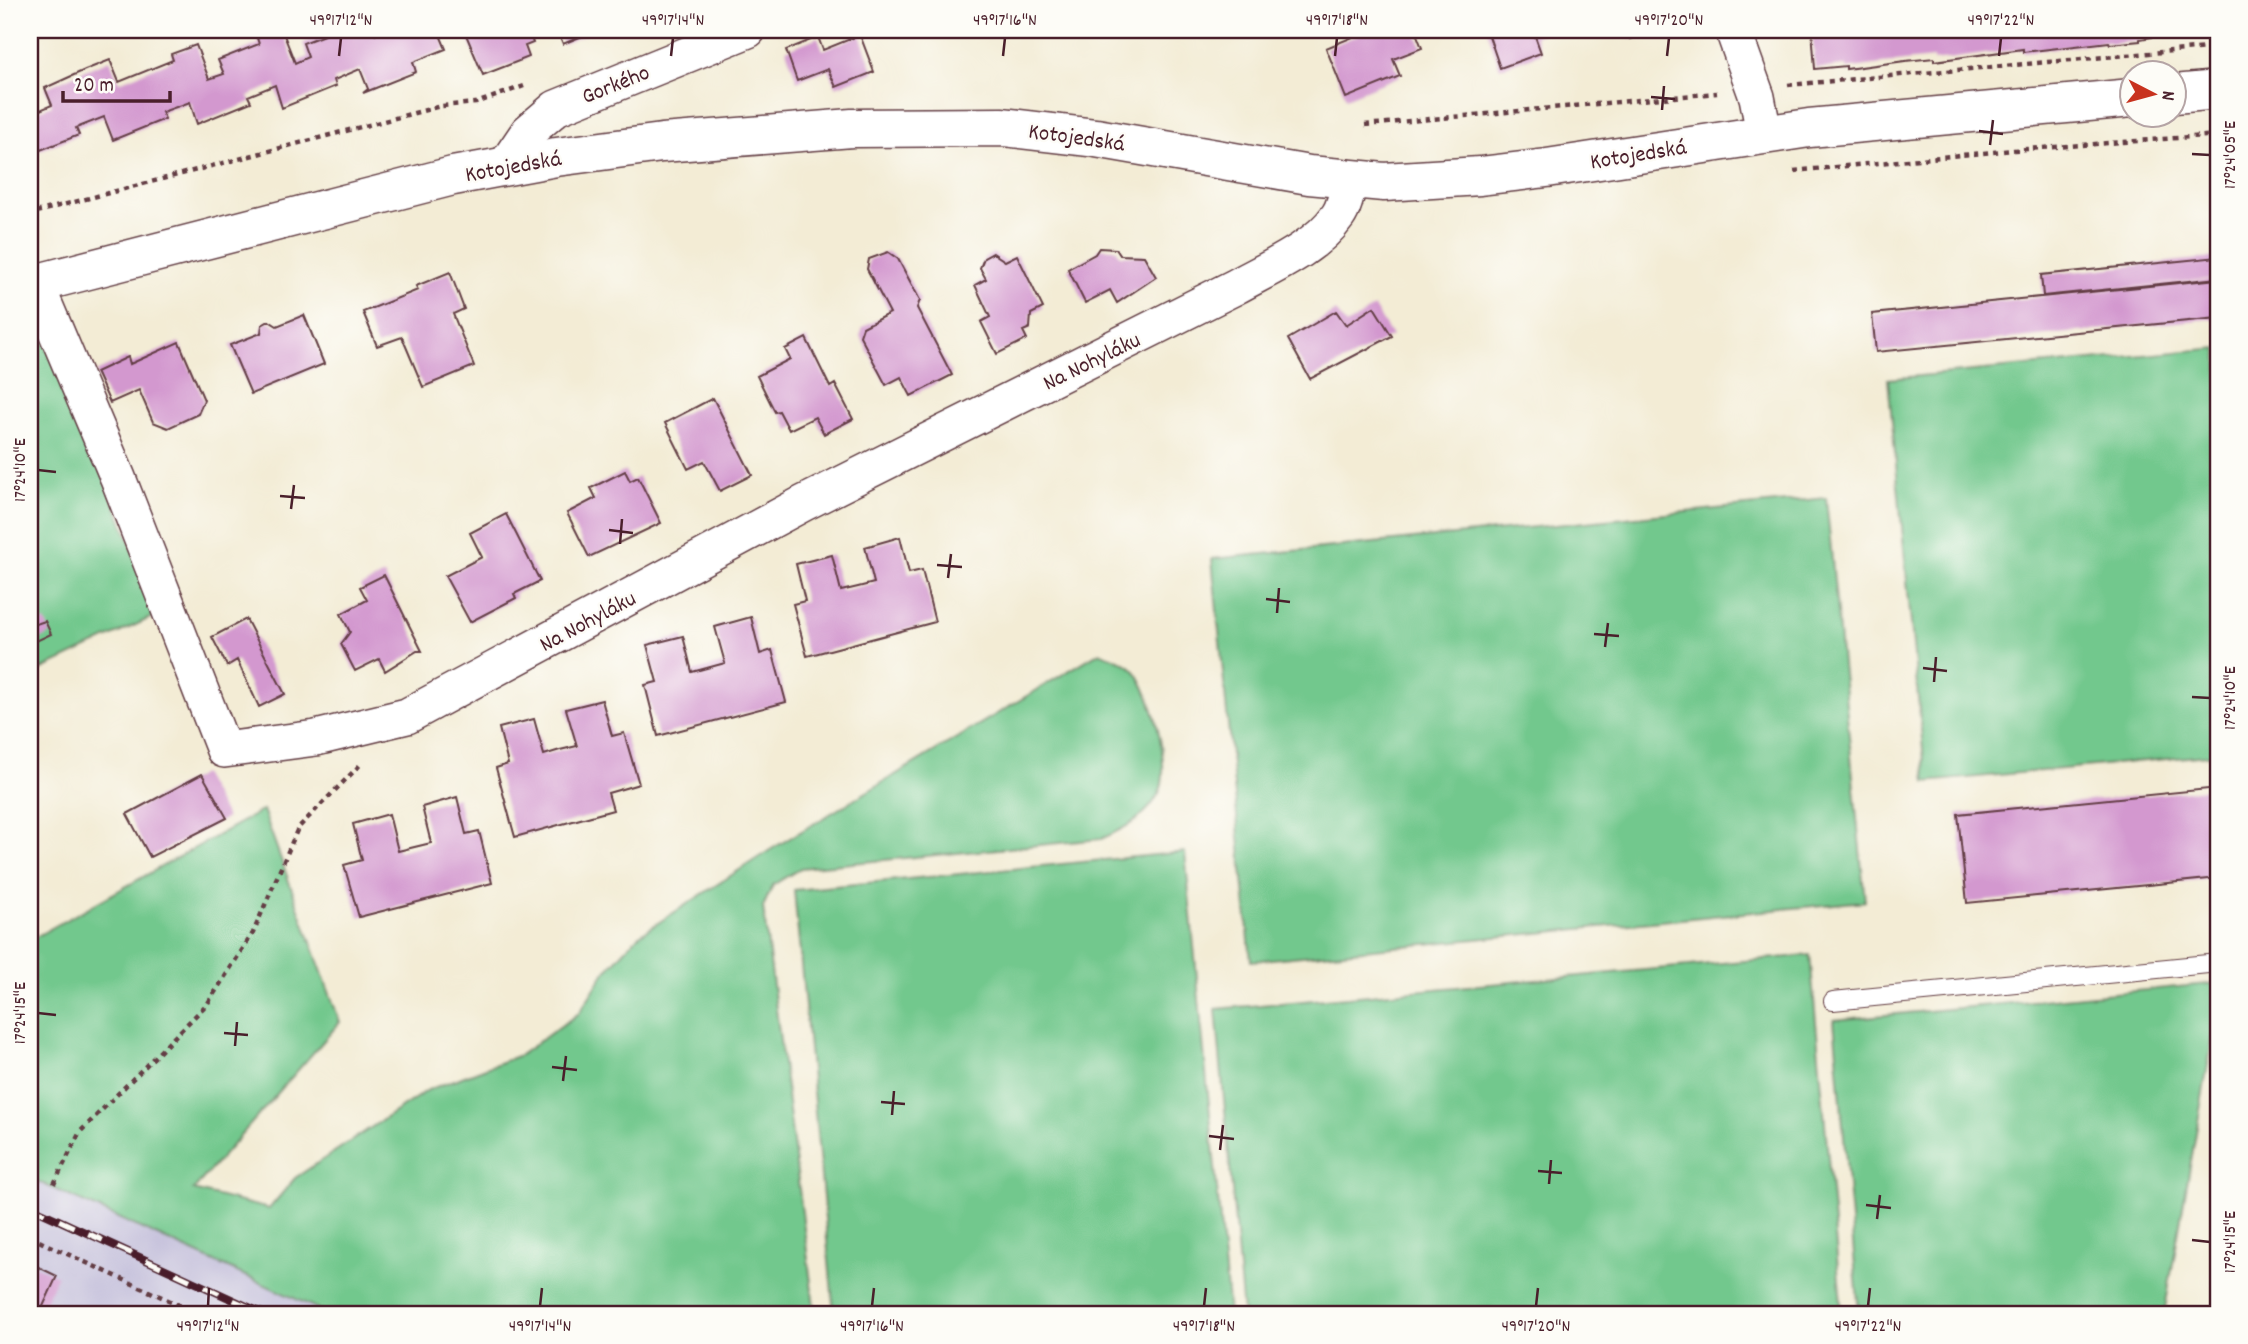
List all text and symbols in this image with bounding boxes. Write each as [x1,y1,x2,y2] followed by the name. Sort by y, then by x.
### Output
[310,9,372,34] text: 49°17'12"N
[642,9,704,34] text: 49°17'14"N
[973,9,1037,34] text: 49°17'16"N
[1306,9,1368,34] text: 49°17'18"N
[1635,9,1703,34] text: 49°17'20"N
[1968,9,2034,34] text: 49°17'22"N
[577,58,655,115] street label: Gorkého
[63,60,170,104] scale bar
[2118,60,2188,130] north arrow
[74,72,114,102] text: 20 m
[2153,89,2180,101] text: N
[1026,116,1127,163] street label: Kotojedská
[2219,121,2244,189] text: 17°24'05"E
[1588,132,1690,180] street label: Kotojedská
[463,144,565,193] street label: Kotojedská
[1038,325,1147,401] street label: Na Nohyláku
[9,438,34,502] text: 17°24'10"E
[534,584,643,662] street label: Na Nohyláku
[2219,666,2244,730] text: 17°24'10"E
[9,982,34,1044] text: 17°24'15"E
[2219,1211,2244,1273] text: 17°24'15"E
[177,1315,239,1340] text: 49°17'12"N
[509,1315,571,1340] text: 49°17'14"N
[840,1315,904,1340] text: 49°17'16"N
[1173,1315,1235,1340] text: 49°17'18"N
[1502,1315,1570,1340] text: 49°17'20"N
[1835,1315,1901,1340] text: 49°17'22"N

